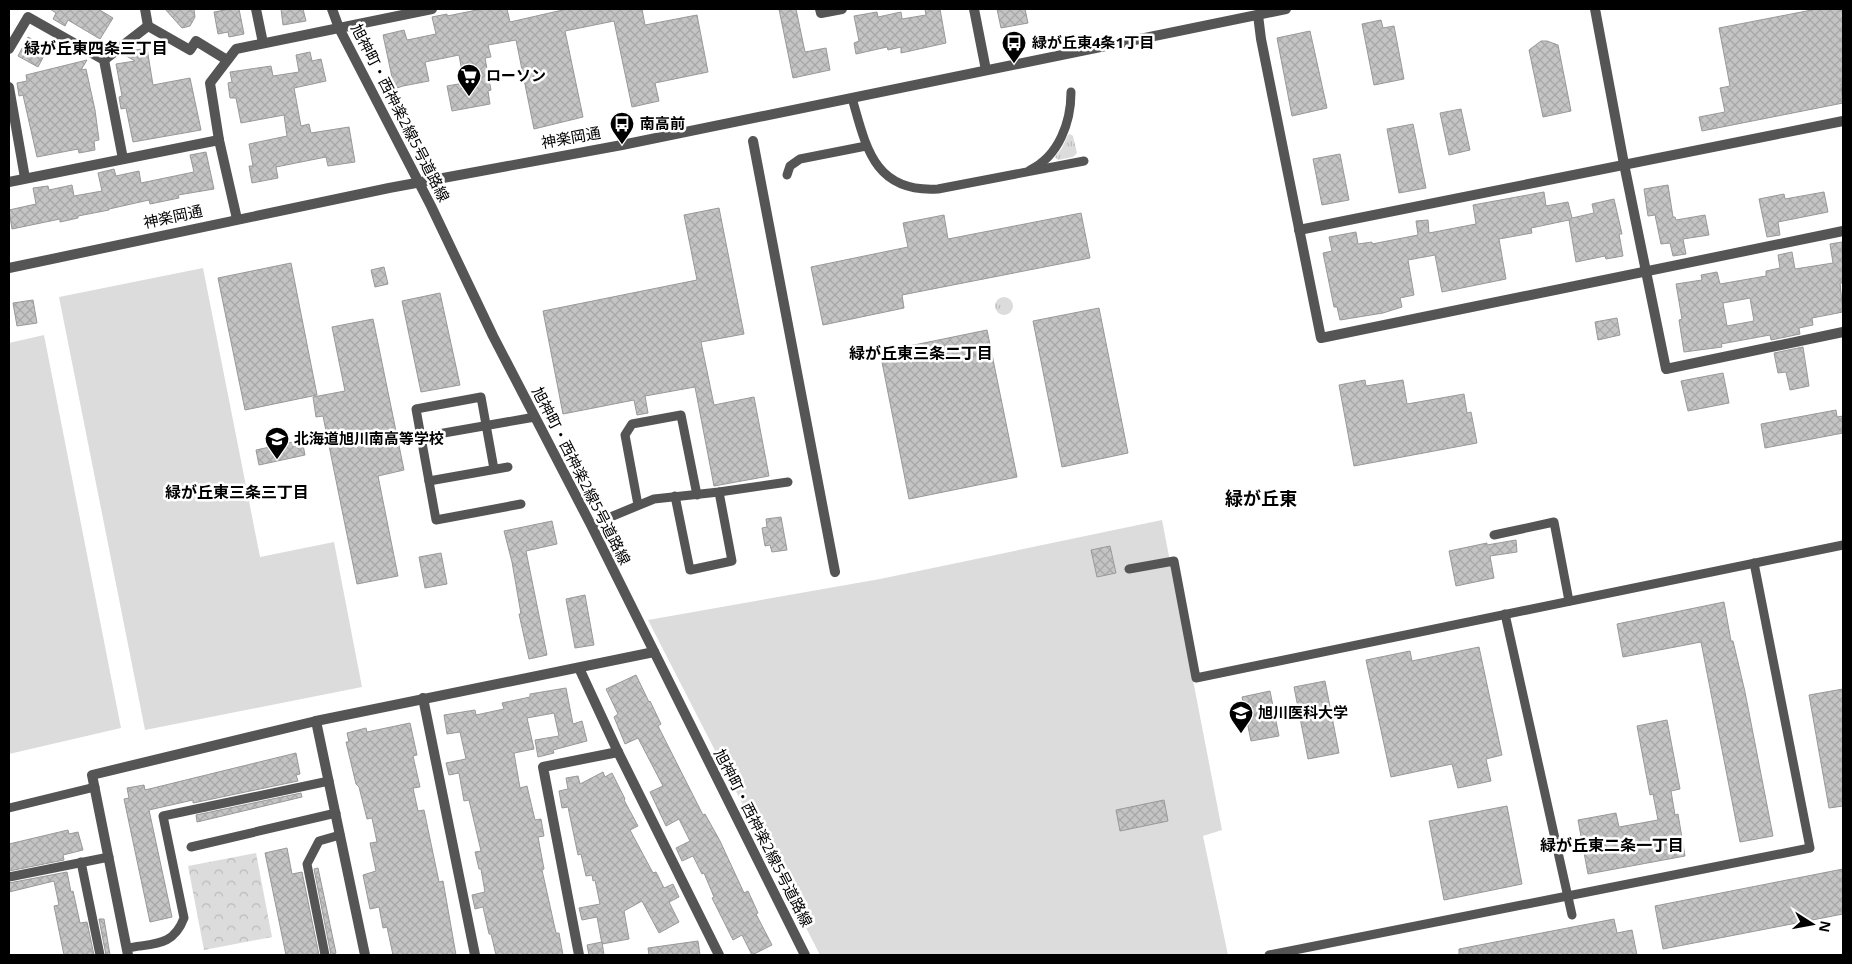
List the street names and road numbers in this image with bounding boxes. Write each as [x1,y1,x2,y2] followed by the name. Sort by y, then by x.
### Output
[347,20,455,205] street label: 旭神町・西神楽2線5号道路線
[540,122,602,152] street label: 神楽岡通
[141,200,204,232] street label: 神楽岡通
[528,383,636,568] street label: 旭神町・西神楽2線5号道路線
[710,745,818,930] street label: 旭神町・西神楽2線5号道路線

